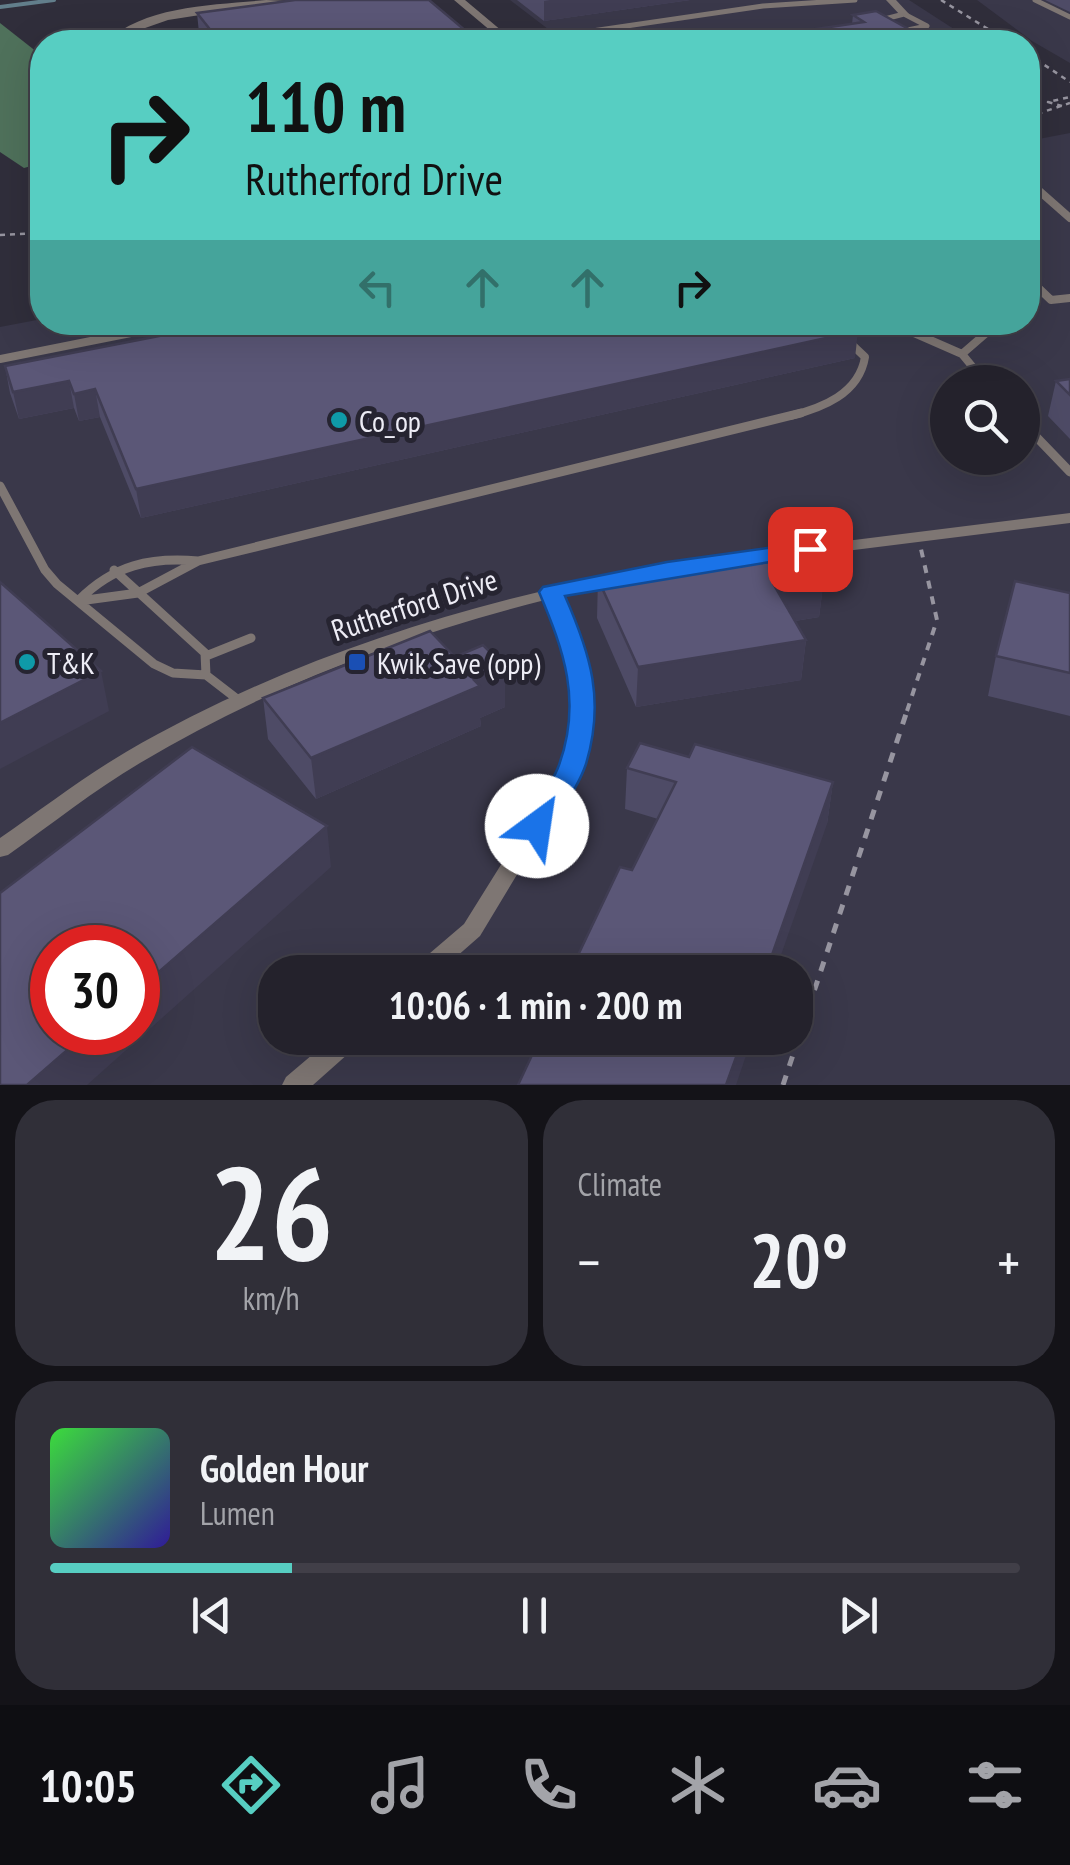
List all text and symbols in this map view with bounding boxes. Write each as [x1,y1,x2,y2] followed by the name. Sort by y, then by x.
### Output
[245,61,406,151] text: 110 m
[80,70,210,200] icon: right
[245,149,503,207] text: Rutherford Drive
[350,260,405,315] icon: left
[455,260,510,315] icon: ahead
[560,260,615,315] icon: ahead
[665,260,720,315] icon: right
[930,365,1040,475] map controls
[930,365,1040,475] button: search
[359,401,421,440] place label: Co_op
[328,409,350,431] marker: Co_op
[768,507,853,592] pin
[783,522,838,577] icon: arrive
[326,559,502,649] street label: Rutherford Drive
[47,643,95,682] place label: T&K
[377,643,540,682] place label: Kwik Save (opp)
[16,651,38,673] marker: T&K
[346,651,368,673] marker: Kwik Save (opp)
[485,774,589,878] position arrow
[30,925,160,1055] speed limit sign: 30
[389,980,682,1029] text: 10:06 · 1 min · 200 m
[209,1128,333,1296] text: 26
[578,1163,662,1205] text: Climate
[749,1212,848,1309] text: 20°
[578,1226,600,1297] text: −
[997,1226,1020,1297] text: +
[243,1277,300,1319] text: km/h
[200,1443,369,1492] text: Golden Hour
[200,1492,275,1534] text: Lumen
[184,1588,239,1643] icon: previous
[507,1588,562,1643] icon: pause
[831,1588,886,1643] icon: next
[216,1750,286,1820] icon: directions
[365,1750,435,1820] icon: music
[514,1750,584,1820] icon: phone
[663,1750,733,1820] icon: climate
[812,1750,882,1820] icon: car
[960,1750,1030,1820] icon: filters
[39,1756,137,1814] text: 10:05

